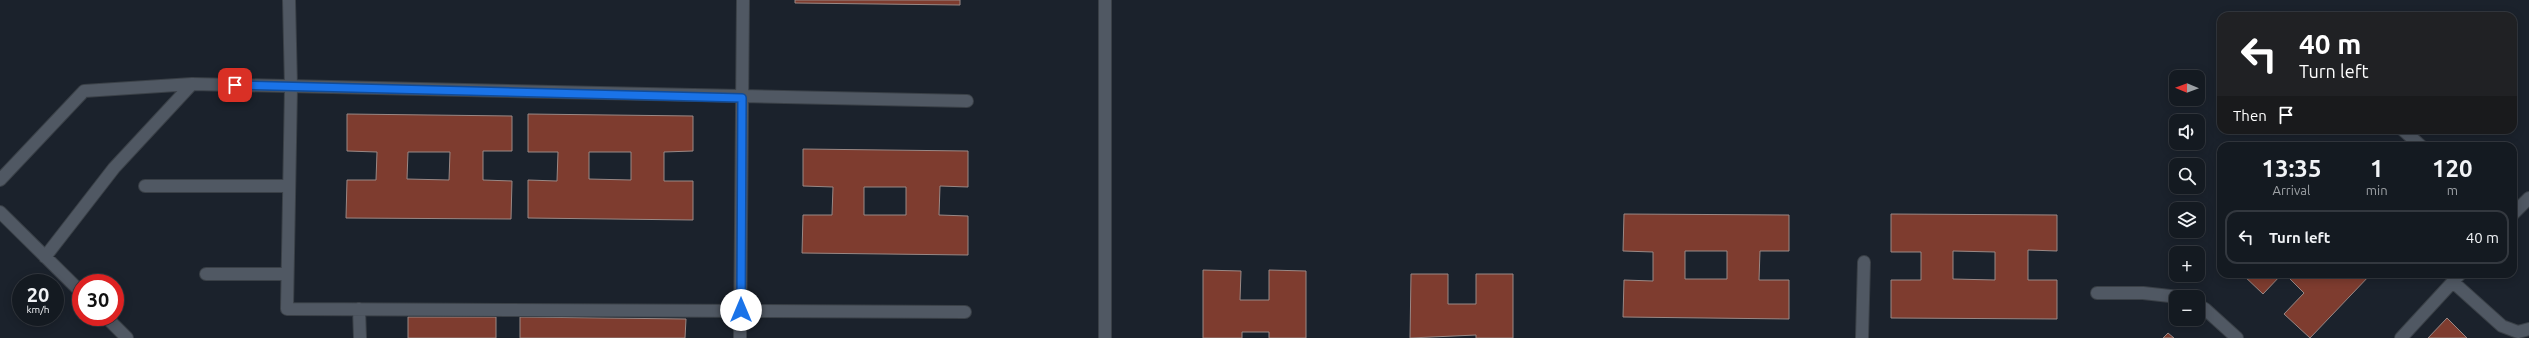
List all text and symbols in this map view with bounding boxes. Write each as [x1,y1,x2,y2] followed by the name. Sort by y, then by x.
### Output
[2233,28,2285,80] icon: left
[2299,28,2361,59] text: 40 m
[2299,61,2369,81] text: Turn left
[218,68,252,102] pin
[2169,70,2205,106] north arrow
[2169,70,2205,326] map controls
[224,74,246,96] icon: arrive
[2275,104,2297,126] icon: arrive
[2233,107,2267,124] text: Then
[2169,114,2205,150] button: sound
[2261,155,2321,182] text: 13:35
[2370,155,2383,182] text: 1
[2432,155,2473,182] text: 120
[2169,158,2205,194] button: search
[2272,183,2310,197] text: Arrival
[2366,183,2388,197] text: min
[2447,183,2458,197] text: m
[2169,202,2205,238] button: layers
[2235,226,2257,248] icon: left
[2269,229,2330,246] text: Turn left
[2466,229,2499,246] text: 40 m
[2169,246,2205,282] button: +
[72,274,124,326] speed limit sign: 30
[27,283,49,306] text: 20
[720,289,762,331] position arrow
[2169,290,2205,326] button: −
[26,304,50,315] text: km/h

